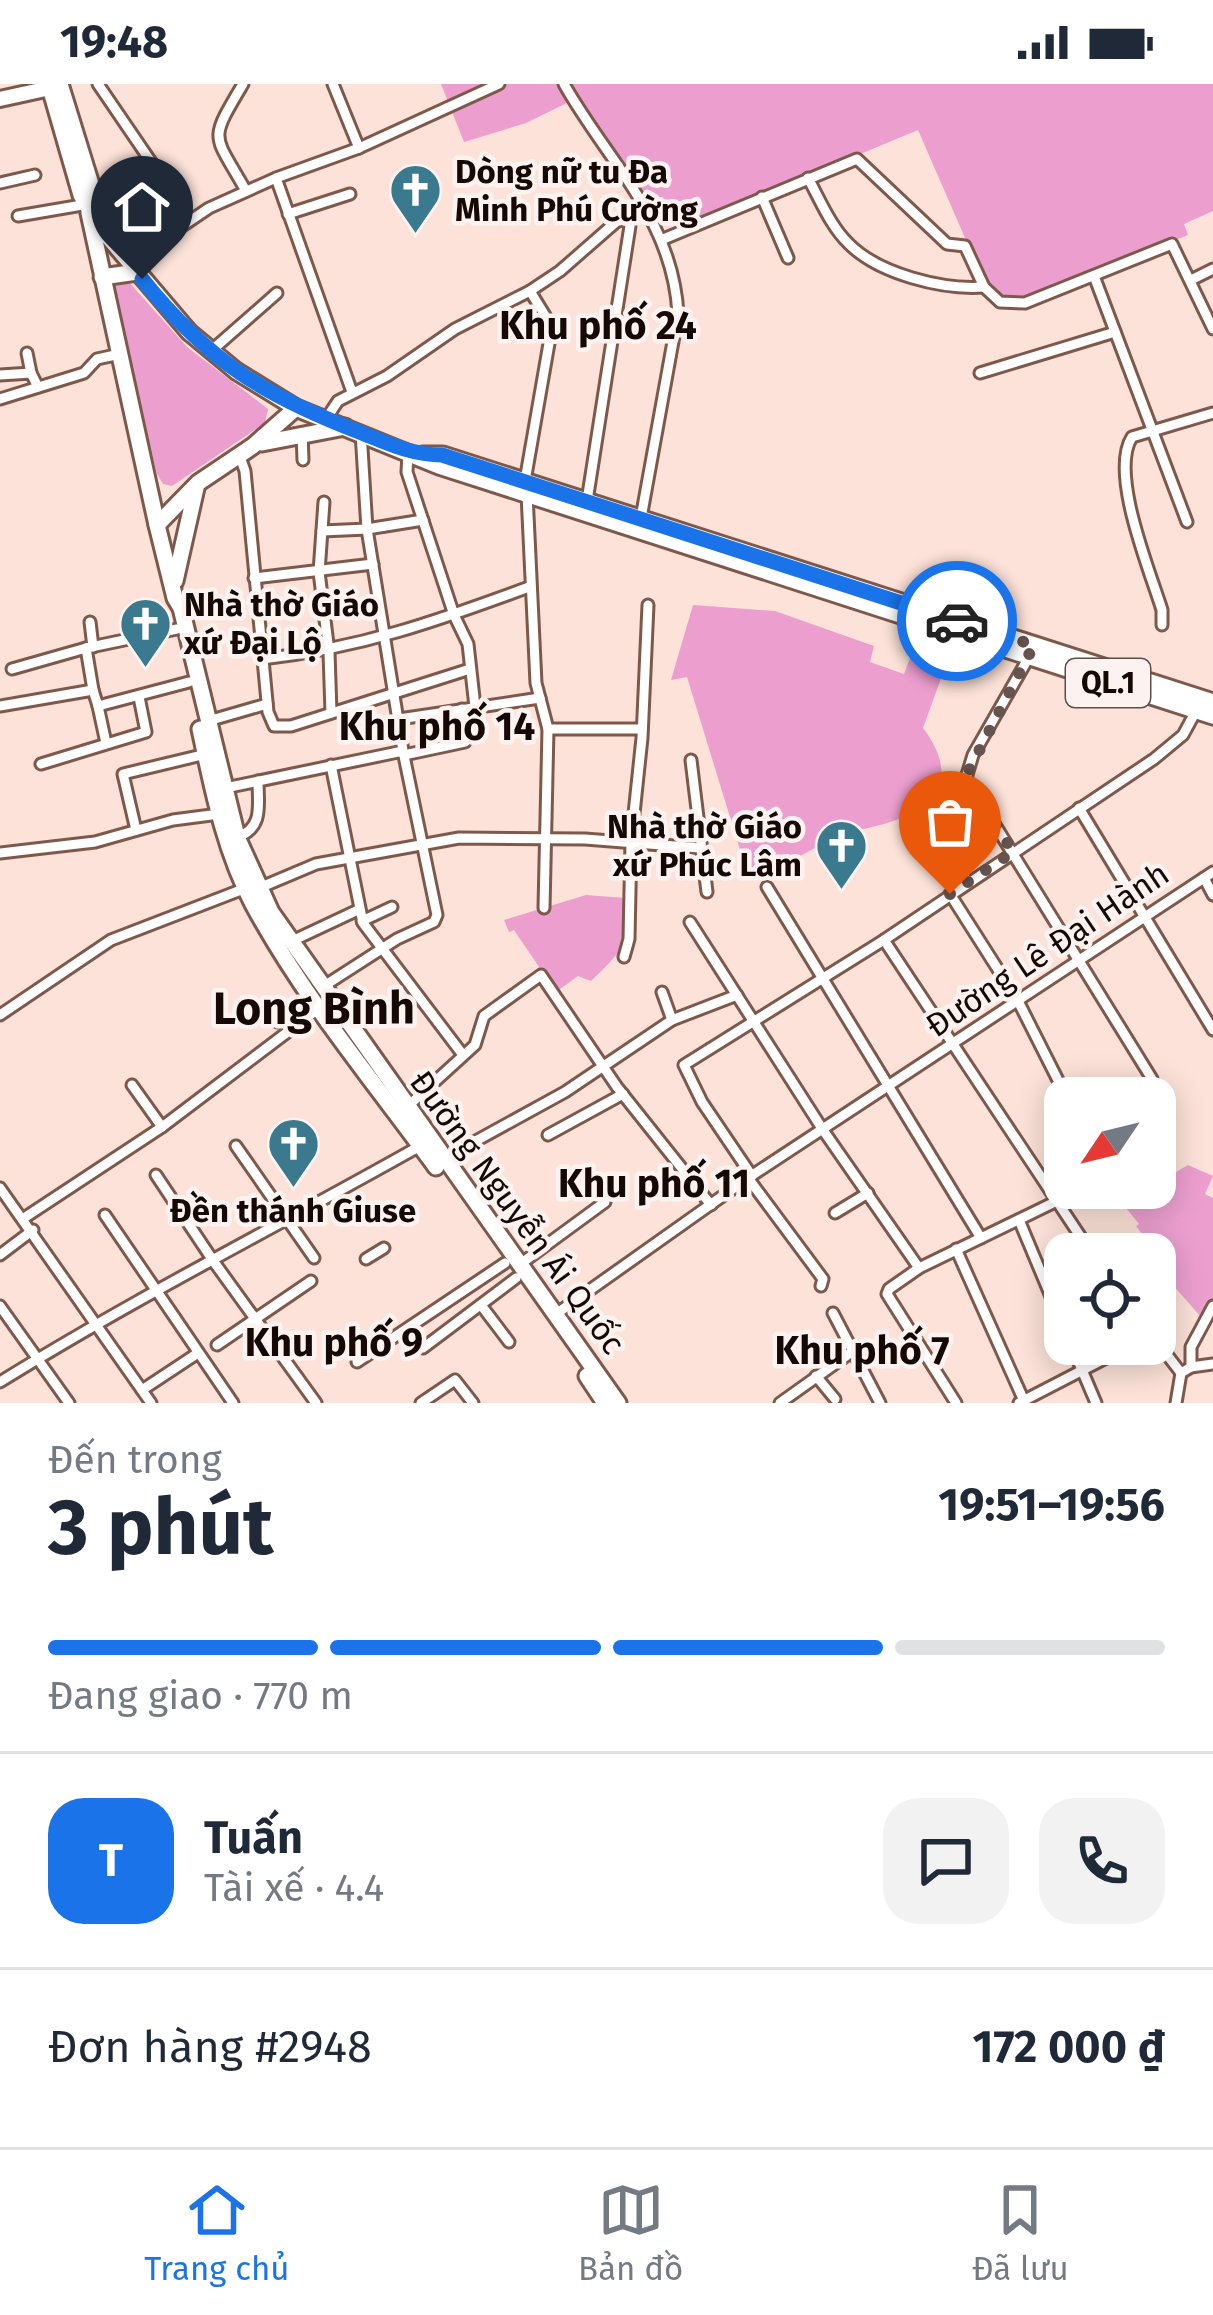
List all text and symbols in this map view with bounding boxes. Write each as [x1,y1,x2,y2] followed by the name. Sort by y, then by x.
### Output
[60,15,168,69] text: 19:48
[455,152,699,230] place label: Dòng nữ tu Đa Minh Phú Cường
[91,156,193,279] pin
[388,162,444,236] church icon: Dòng nữ tu Đa Minh Phú Cường
[109,174,175,240] icon: home
[499,300,697,349] district label: Khu phố 24
[897,561,1017,681] courier
[183,585,379,663] place label: Nhà thờ Giáo xứ Đại Lộ
[924,588,990,654] icon: car
[117,595,173,669] church icon: Nhà thờ Giáo xứ Đại Lộ
[1066,659,1150,707] road number: QL.1
[339,701,535,750] district label: Khu phố 14
[899,771,1001,894] pin
[917,789,983,855] icon: bag
[607,807,802,885] place label: Nhà thờ Giáo xứ Phúc Lâm
[813,817,869,891] church icon: Nhà thờ Giáo xứ Phúc Lâm
[918,854,1177,1046] street label: Đường Lê Đại Hành
[213,982,415,1036] district label: Long Bình
[401,1063,633,1362] street label: Đường Nguyễn Ái Quốc
[1044,1077,1176,1209] north arrow
[1044,1077,1176,1365] map controls
[265,1115,321,1189] church icon: Đền thánh Giuse
[558,1158,750,1207] district label: Khu phố 11
[170,1190,416,1231] place label: Đền thánh Giuse
[1044,1233,1176,1365] button: locate
[245,1317,423,1366] district label: Khu phố 9
[775,1325,949,1374] district label: Khu phố 7
[48,1437,222,1483] text: Đến trong
[938,1478,1165,1532] text: 19:51–19:56
[48,1481,273,1575] text: 3 phút
[48,1673,353,1719] text: Đang giao · 770 m
[883,1798,1009,1924] button: chat
[1039,1798,1165,1924] button: phone
[204,1811,303,1865] text: Tuấn
[99,1834,123,1888] text: T
[204,1865,384,1911] text: Tài xế · 4.4
[48,2020,372,2074] text: Đơn hàng #2948
[973,2020,1165,2074] text: 172 000 ₫
[144,2177,289,2289] tab: Trang chủ
[578,2177,683,2289] tab: Bản đồ
[972,2177,1069,2289] tab: Đã lưu

